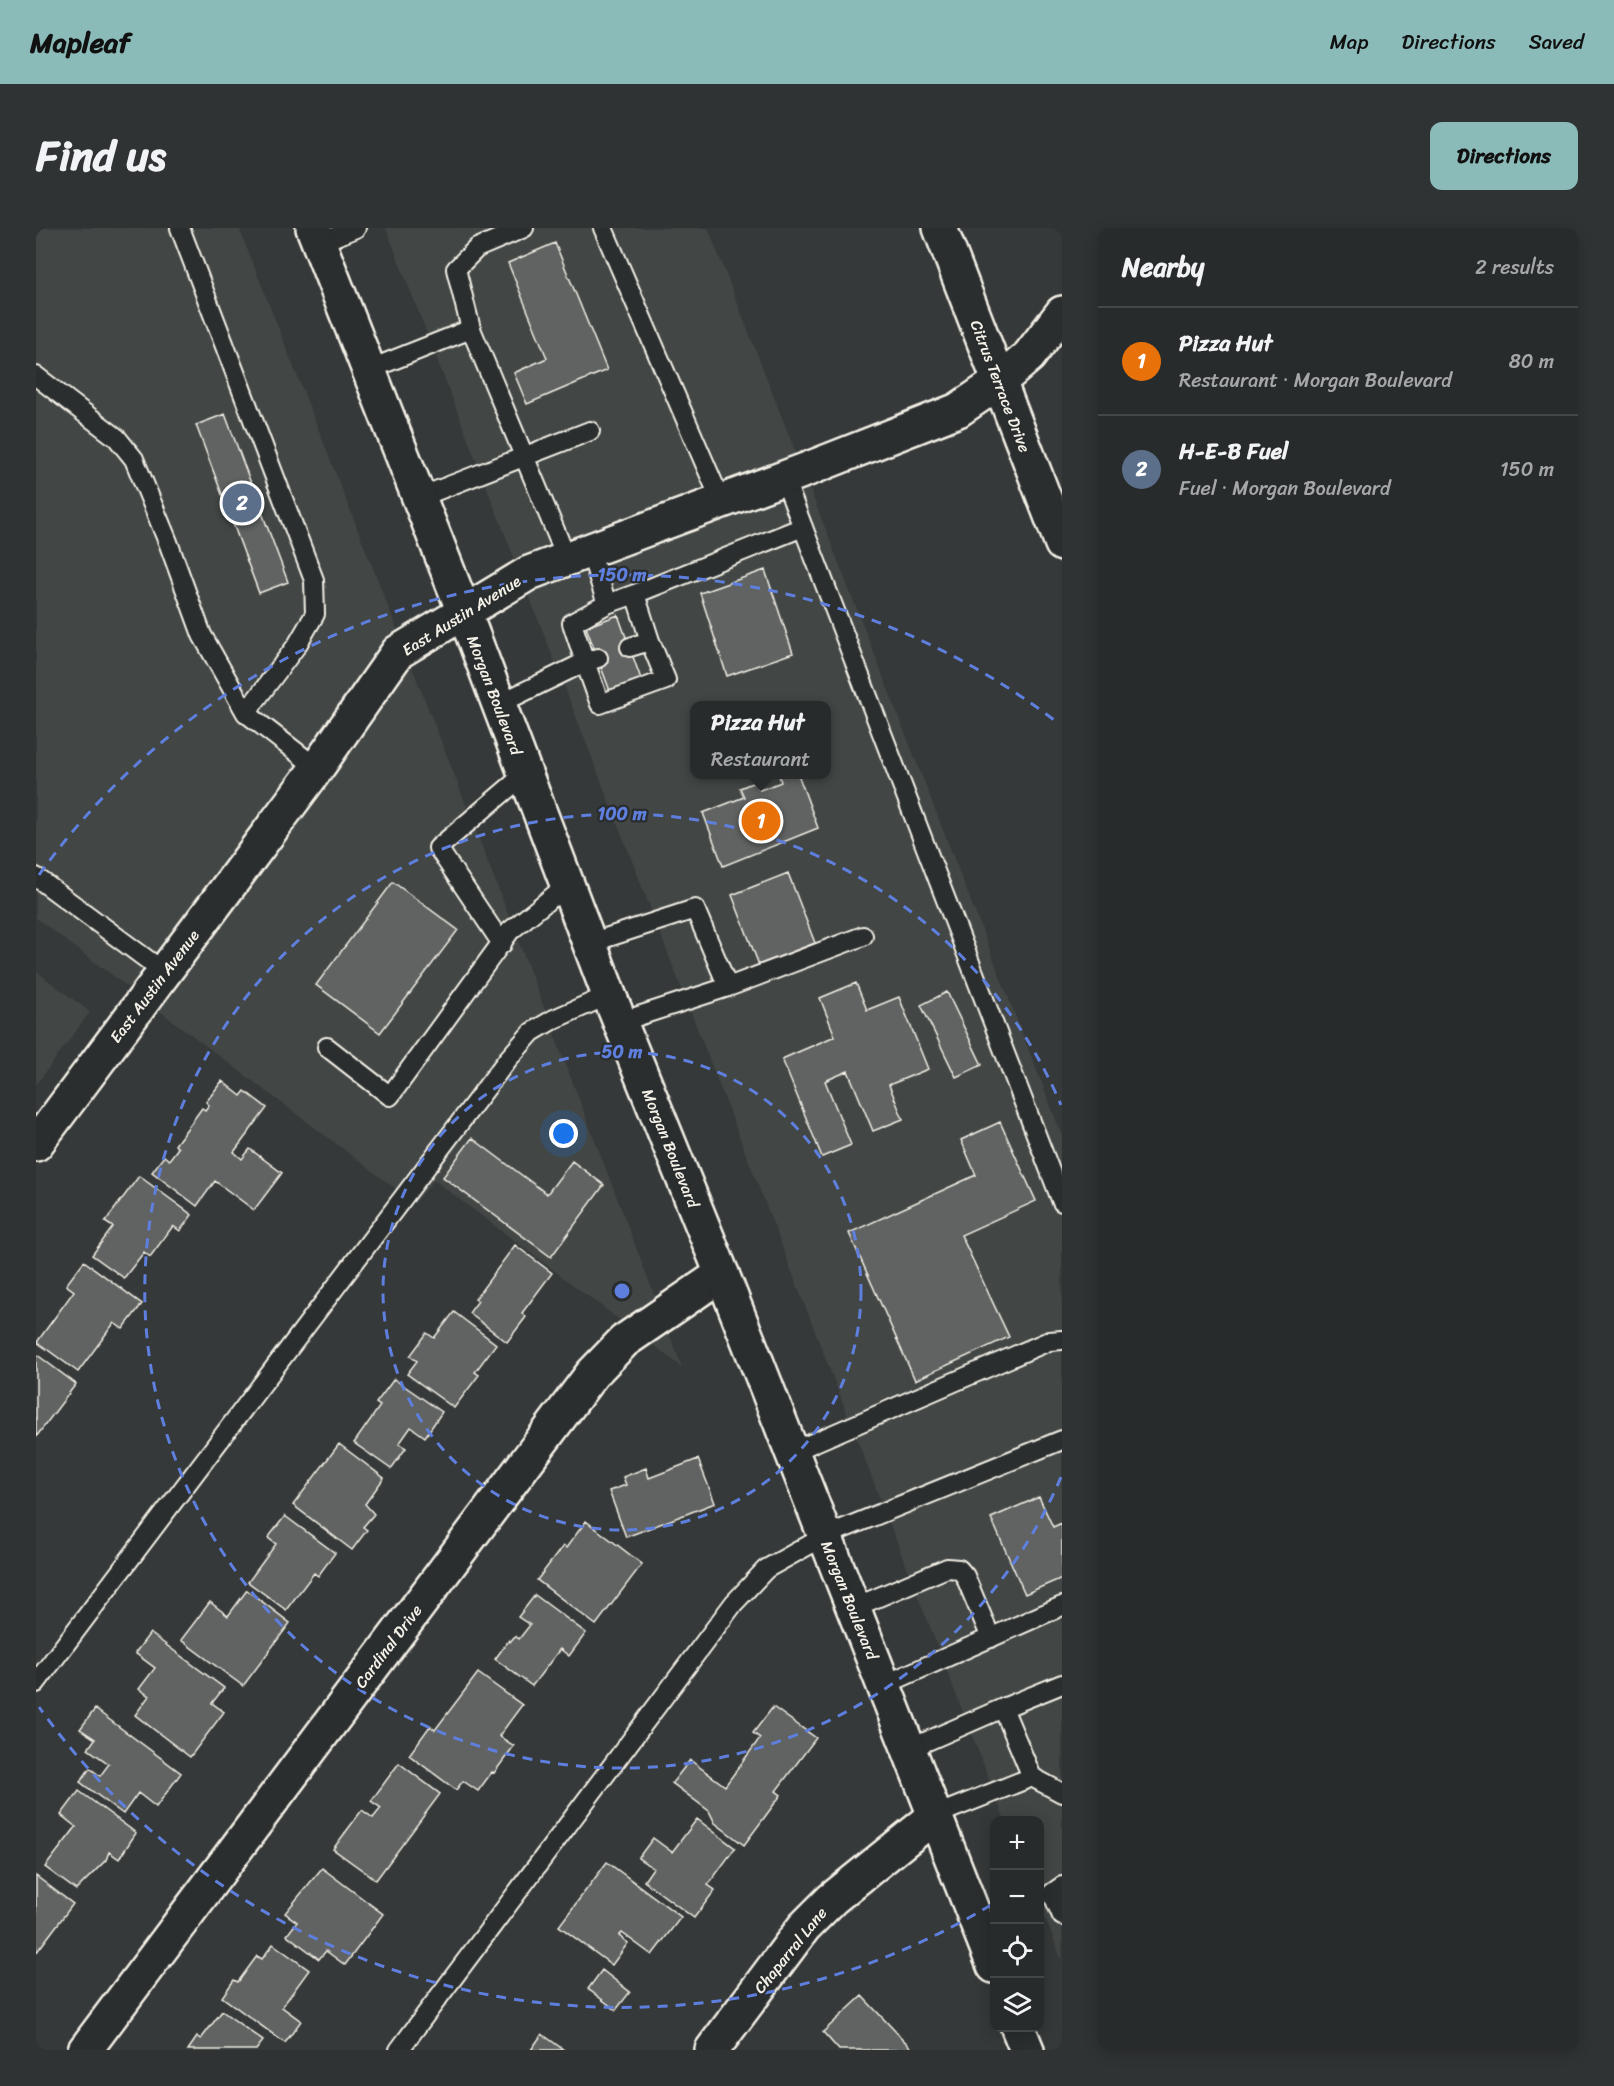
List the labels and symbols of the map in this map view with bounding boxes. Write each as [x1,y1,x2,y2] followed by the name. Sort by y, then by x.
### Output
[962,316,1039,457] street label: Citrus Terrace Drive
[222,480,262,526] pin: 2
[598,559,646,591] text: 150 m
[396,567,527,664] street label: East Austin Avenue
[458,631,531,761] street label: Morgan Boulevard
[598,798,647,830] text: 100 m
[742,798,780,844] pin: 1
[102,923,207,1049] street label: East Austin Avenue
[602,1036,643,1068] text: 50 m
[633,1084,708,1214] street label: Morgan Boulevard
[549,1119,578,1148] your location
[612,1281,632,1301] centre of rings
[812,1536,887,1666] street label: Morgan Boulevard
[347,1598,430,1695] street label: Cardinal Drive
[746,1900,835,2000] street label: Chaparral Lane

